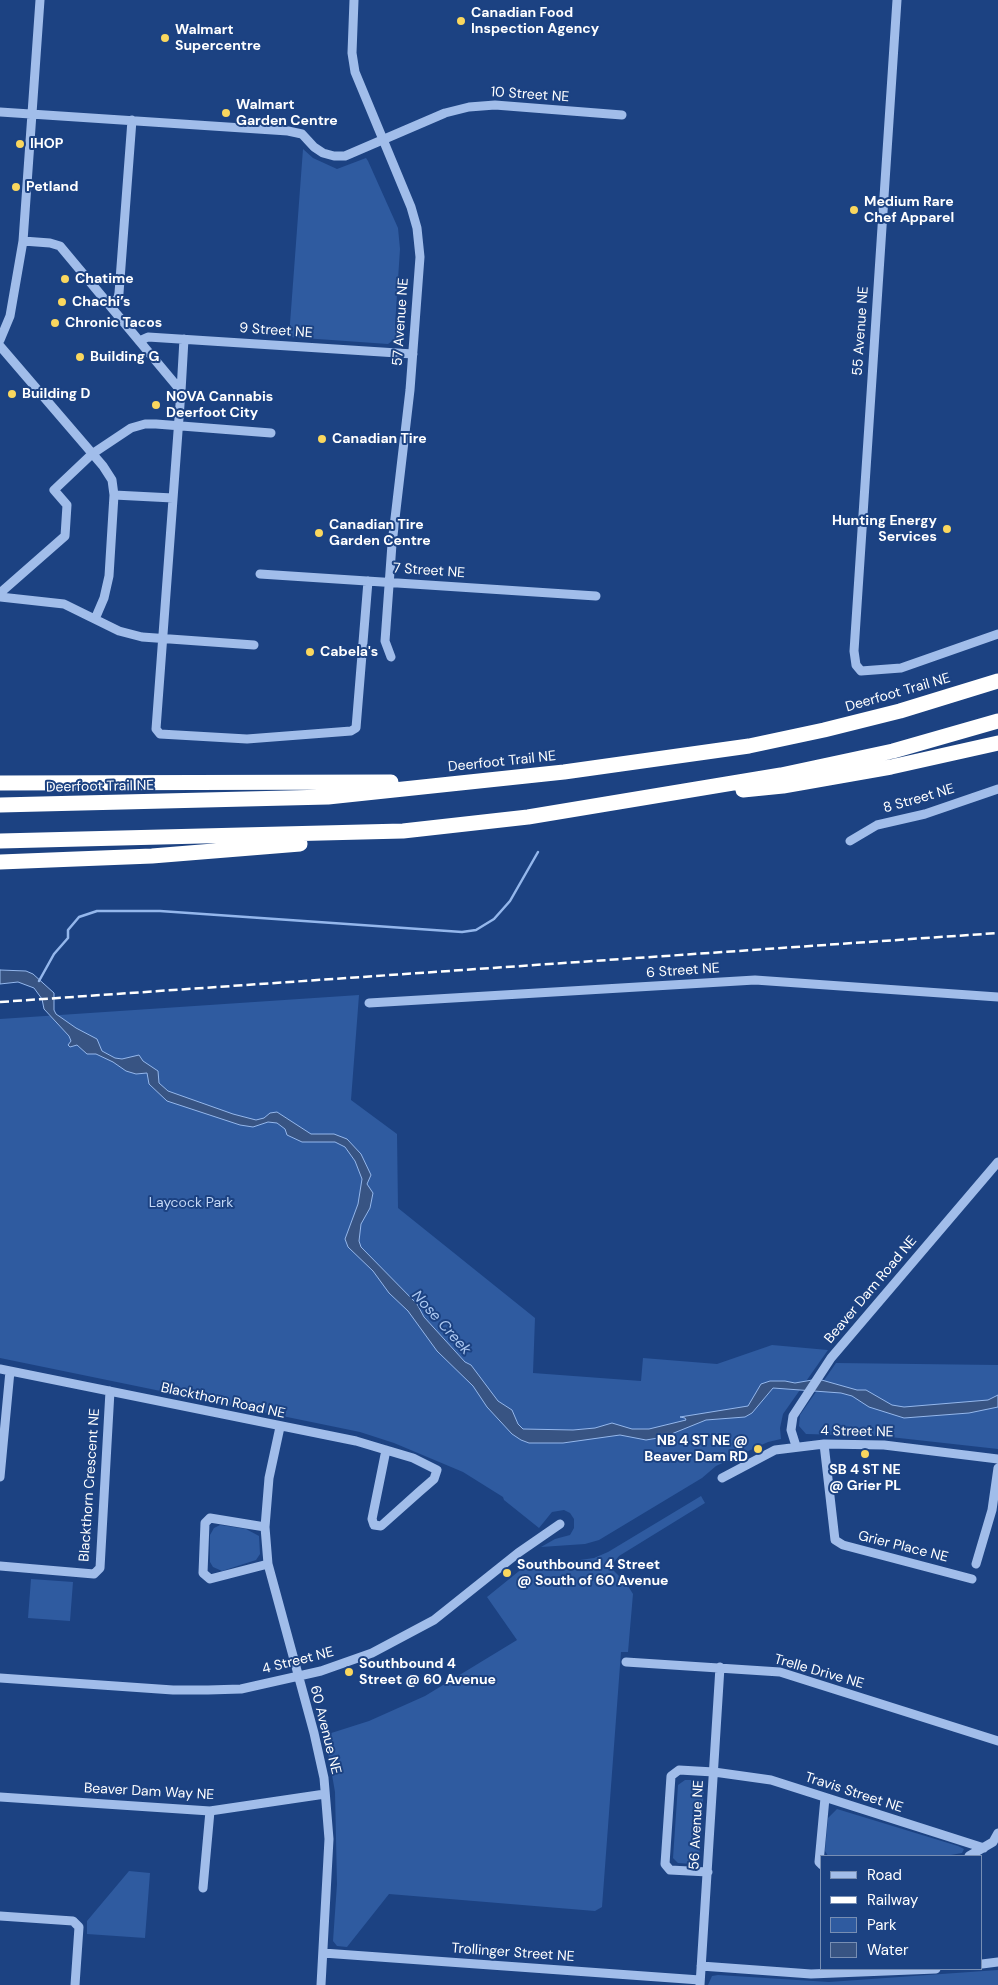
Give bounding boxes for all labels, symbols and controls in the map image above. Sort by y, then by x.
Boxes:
place label: Canadian Food Inspection Agency [471,5,599,38]
marker: Canadian Food Inspection Agency [455,15,467,27]
place label: Walmart Supercentre [175,22,261,54]
marker: Walmart Supercentre [159,32,171,44]
street label: 10 Street NE [490,84,570,106]
place label: Walmart Garden Centre [236,97,338,130]
marker: Walmart Garden Centre [220,107,232,119]
place label: IHOP [30,136,63,152]
marker: IHOP [14,138,26,150]
place label: Petland [26,179,78,195]
marker: Petland [10,181,22,193]
place label: Medium Rare Chef Apparel [864,194,954,226]
marker: Medium Rare Chef Apparel [848,204,860,216]
place label: Chatime [75,271,134,287]
marker: Chatime [59,273,71,285]
street label: 57 Avenue NE [390,277,412,367]
street label: 55 Avenue NE [849,286,873,376]
place label: Chachi’s [72,294,130,310]
marker: Chachi’s [56,296,68,308]
place label: Chronic Tacos [65,315,162,331]
marker: Chronic Tacos [49,317,61,329]
street label: 9 Street NE [239,320,313,342]
place label: Building G [90,349,159,365]
marker: Building G [74,351,86,363]
place label: Building D [22,386,90,402]
marker: Building D [6,388,18,400]
place label: NOVA Cannabis Deerfoot City [166,389,273,422]
marker: NOVA Cannabis Deerfoot City [150,399,162,411]
place label: Canadian Tire [332,431,427,447]
marker: Canadian Tire [316,433,328,445]
place label: Hunting Energy Services [832,513,937,546]
place label: Canadian Tire Garden Centre [329,517,431,550]
marker: Hunting Energy Services [941,523,953,535]
marker: Canadian Tire Garden Centre [313,527,325,539]
street label: 7 Street NE [392,560,466,582]
place label: Cabela's [320,644,378,660]
marker: Cabela's [304,646,316,658]
street label: Deerfoot Trail NE [844,670,952,716]
street label: Deerfoot Trail NE [447,748,557,776]
street label: Deerfoot Trail NE [46,778,154,796]
street label: 8 Street NE [881,781,957,817]
street label: 6 Street NE [646,960,720,982]
park label: Laycock Park [149,1195,233,1211]
street label: Beaver Dam Road NE [821,1233,921,1347]
water label: Nose Creek [407,1287,475,1359]
street label: Blackthorn Road NE [159,1380,287,1422]
street label: Blackthorn Crescent NE [76,1408,104,1562]
street label: 4 Street NE [820,1423,894,1441]
place label: NB 4 ST NE @ Beaver Dam RD [644,1433,748,1465]
marker: NB 4 ST NE @ Beaver Dam RD [752,1443,764,1455]
marker: SB 4 ST NE @ Grier PL [859,1448,871,1460]
place label: SB 4 ST NE @ Grier PL [829,1462,901,1494]
street label: Grier Place NE [856,1528,950,1566]
place label: Southbound 4 Street @ South of 60 Avenue [517,1557,668,1590]
marker: Southbound 4 Street @ South of 60 Avenue [501,1567,513,1579]
street label: 4 Street NE [260,1644,336,1678]
street label: Trelle Drive NE [772,1651,866,1693]
place label: Southbound 4 Street @ 60 Avenue [359,1656,496,1688]
marker: Southbound 4 Street @ 60 Avenue [343,1666,355,1678]
street label: 60 Avenue NE [306,1684,344,1776]
street label: Travis Street NE [803,1769,905,1817]
street label: Beaver Dam Way NE [83,1780,215,1804]
street label: 56 Avenue NE [686,1780,708,1870]
legend [820,1855,983,1970]
text: Road [867,1865,902,1885]
text: Railway [867,1890,918,1910]
text: Park [867,1915,897,1935]
street label: Trollinger Street NE [451,1940,575,1966]
text: Water [867,1940,908,1960]

